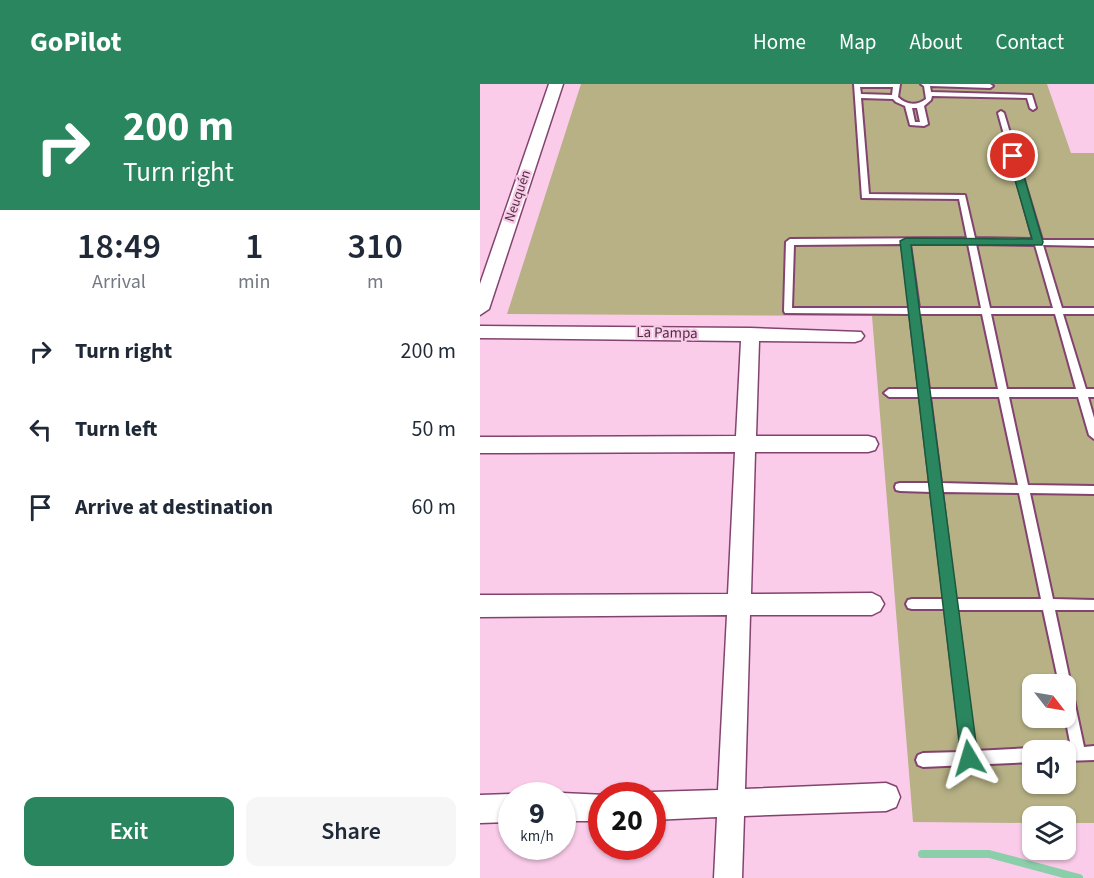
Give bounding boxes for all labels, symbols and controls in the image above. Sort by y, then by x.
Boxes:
text: GoPilot [30,22,121,62]
text: Home [753,27,806,57]
text: Map [839,27,877,57]
text: About [910,27,962,57]
text: Contact [995,27,1064,57]
text: 200 m [123,97,234,157]
icon: right [24,108,102,186]
pin [987,130,1038,181]
icon: arrive [996,139,1029,172]
text: Turn right [123,153,234,192]
street label: Neuquén [500,167,536,225]
text: 18:49 [77,221,161,272]
text: 1 [245,221,263,272]
text: 310 [347,221,403,272]
text: Arrival [92,268,146,296]
text: min [238,268,270,296]
text: m [367,268,383,296]
street label: La Pampa [636,322,698,344]
icon: right [24,335,57,368]
text: Turn right [75,335,172,367]
text: 200 m [401,335,456,367]
icon: left [24,413,57,446]
text: Turn left [75,413,157,445]
text: 50 m [411,413,456,445]
icon: arrive [24,491,57,524]
text: Arrive at destination [75,491,273,523]
text: 60 m [411,491,456,523]
north arrow [1022,674,1076,728]
map controls [1022,674,1076,860]
position arrow [937,726,1001,790]
button: sound [1022,740,1076,794]
speed limit sign: 20 [588,782,666,860]
text: 9 [529,792,545,835]
button: Exit [24,797,234,866]
button: Share [246,797,456,866]
button: layers [1022,806,1076,860]
text: km/h [520,826,554,847]

